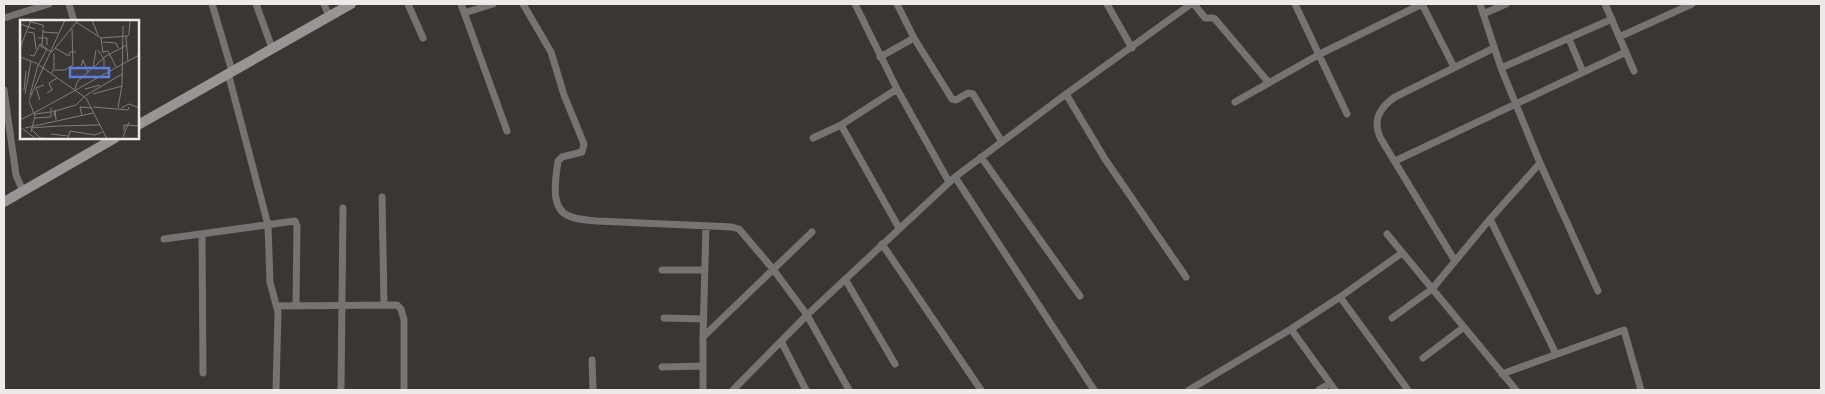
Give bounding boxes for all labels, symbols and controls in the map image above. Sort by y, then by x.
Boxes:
inset map [20,20,139,139]

